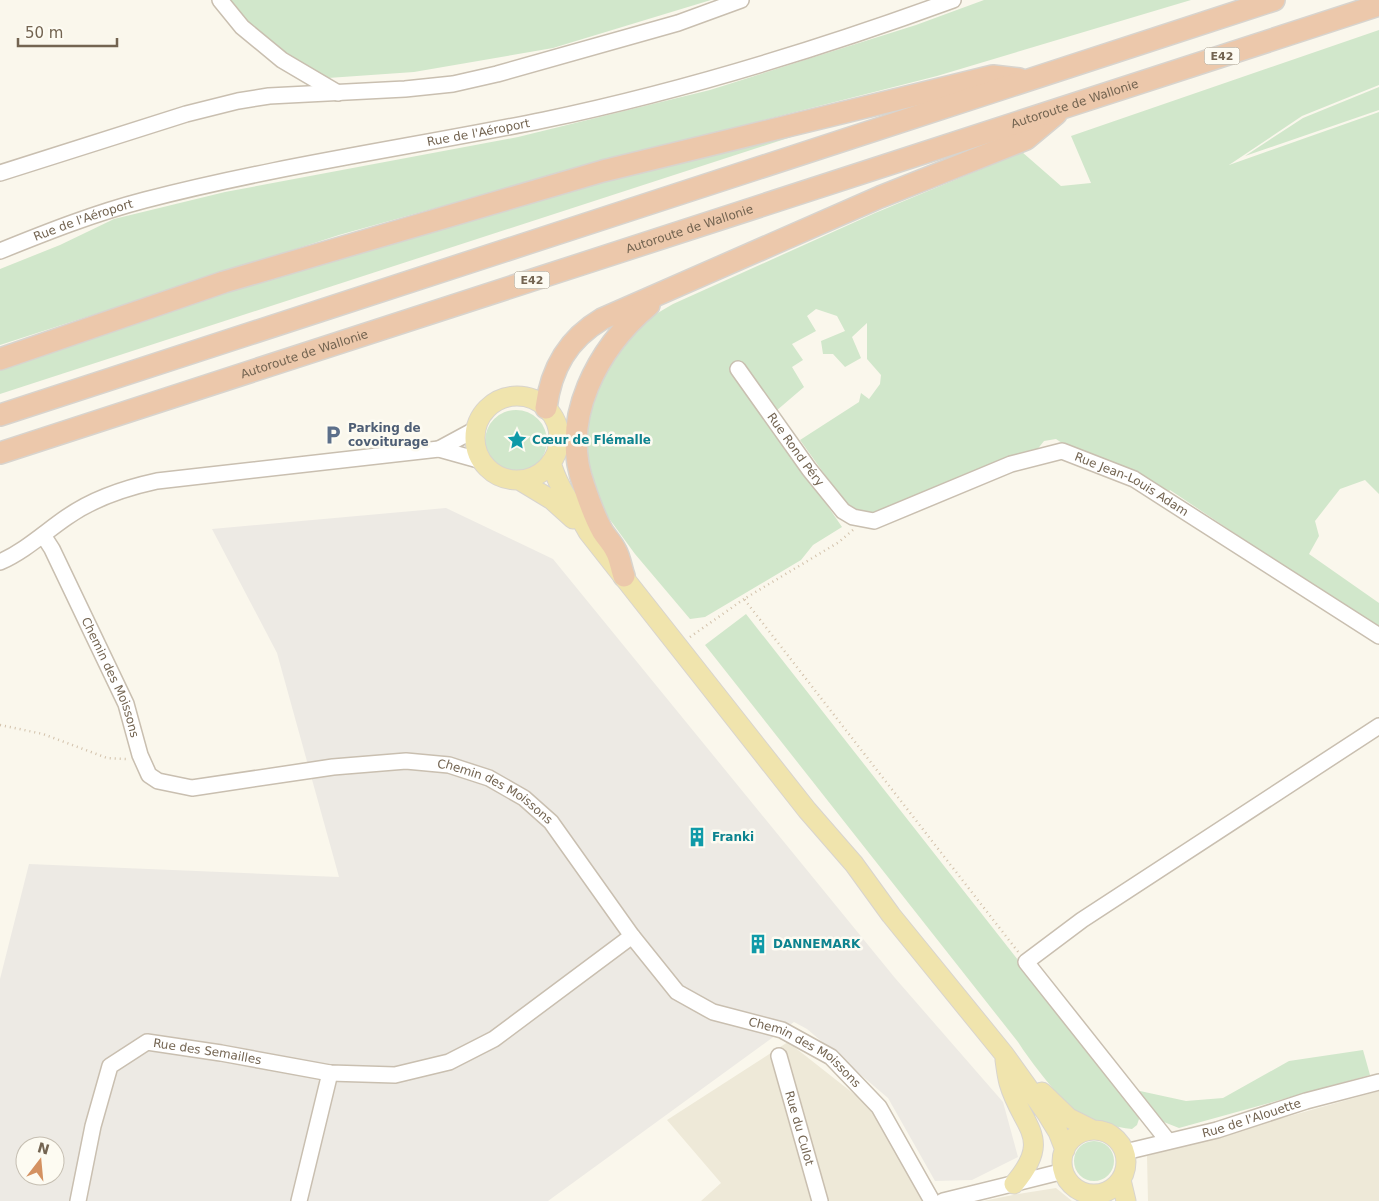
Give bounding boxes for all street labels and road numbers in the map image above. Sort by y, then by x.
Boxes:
road number: E42 [1204,48,1240,64]
street label: Autoroute de Wallonie [1009,77,1140,131]
street label: Rue de l'Aéroport [426,116,531,149]
street label: Rue de l'Aéroport [32,197,135,244]
street label: Autoroute de Wallonie [624,202,755,256]
road number: E42 [514,272,550,288]
street label: Autoroute de Wallonie [239,327,370,381]
street label: Rue Rond Péry [764,410,827,489]
street label: Rue Jean-Louis Adam [1073,450,1191,519]
street label: Chemin des Moissons [79,615,142,739]
street label: Chemin des Moissons [437,757,555,827]
street label: Chemin des Moissons [747,1015,863,1090]
street label: Rue des Semailles [152,1036,263,1067]
street label: Rue du Culot [782,1089,817,1167]
street label: Rue de l'Alouette [1201,1096,1303,1140]

